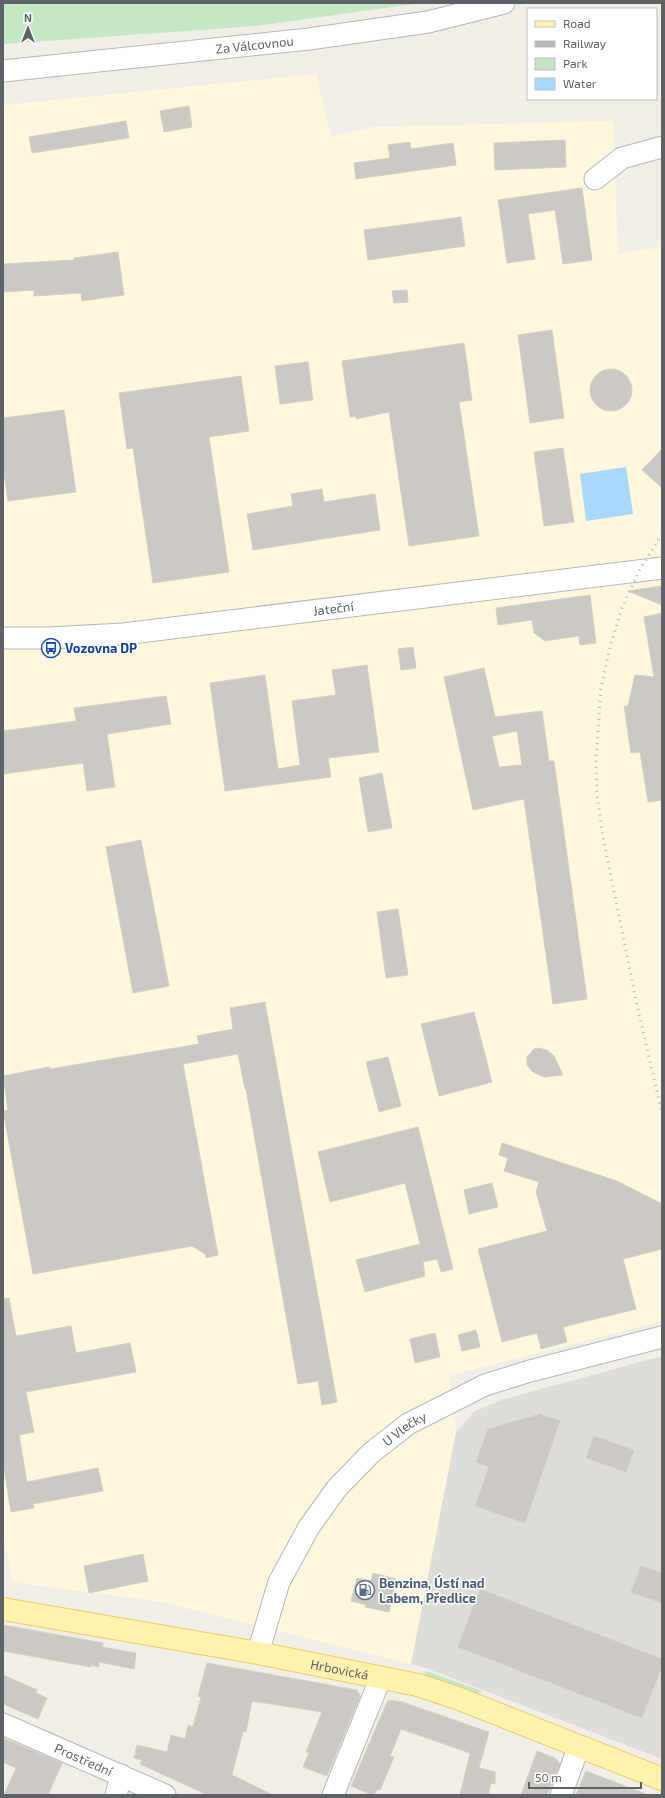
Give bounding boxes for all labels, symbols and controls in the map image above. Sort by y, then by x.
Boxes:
north arrow [8,8,48,48]
legend [527,8,657,100]
text: N [24,11,32,24]
text: Road [563,16,591,30]
street label: Za Válcovnou [215,33,295,57]
text: Railway [563,36,607,50]
text: Park [563,56,588,70]
text: Water [563,76,597,90]
street label: Jateční [312,598,355,619]
bus stop icon: Vozovna DP [40,637,62,659]
place label: Vozovna DP [65,640,137,656]
street label: U Vlečky [379,1408,429,1449]
place label: Benzina, Ústí nad Labem, Předlice [379,1574,485,1606]
fuel station icon: Benzina, Ústí nad Labem, Předlice [354,1579,376,1601]
street label: Hrbovická [309,1656,370,1683]
street label: Prostřední [52,1740,116,1779]
scale bar [529,1764,641,1790]
text: 50 m [535,1770,562,1784]

